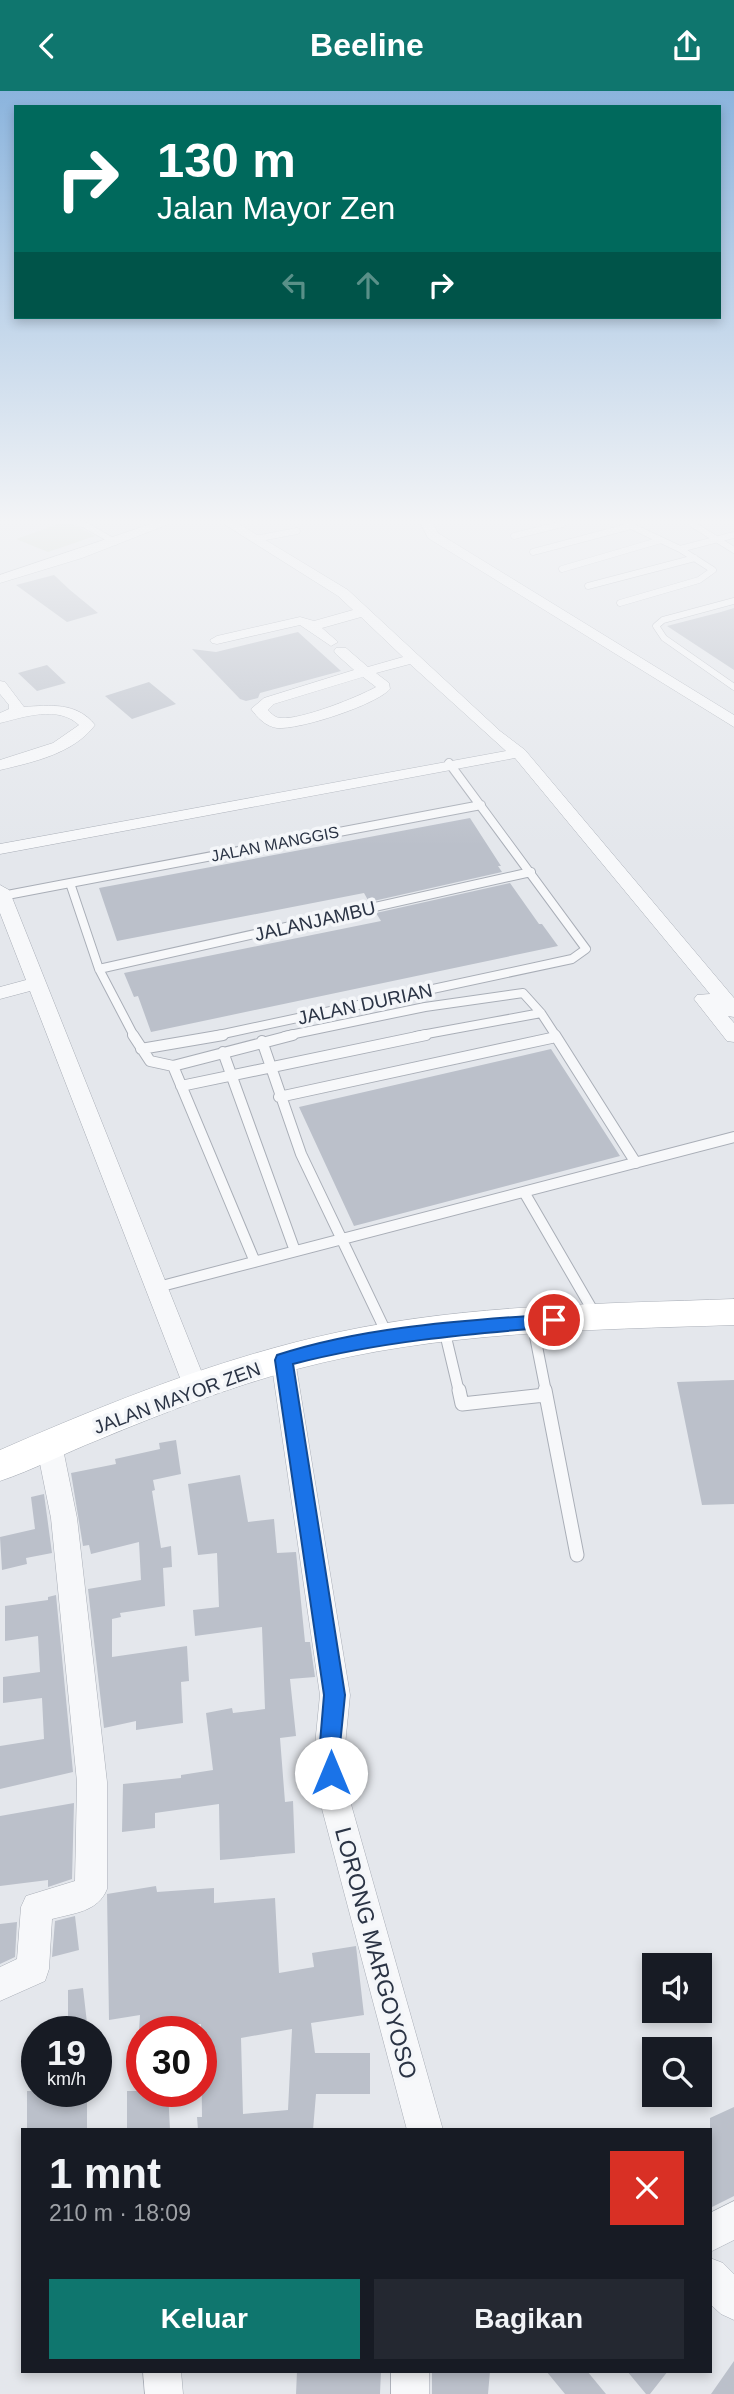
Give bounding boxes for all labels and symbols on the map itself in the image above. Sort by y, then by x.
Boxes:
street label: JALAN MANGGIS [210,823,340,865]
street label: JALANJAMBU [252,897,378,945]
street label: JALAN DURIAN [296,979,434,1029]
pin [524,1290,584,1350]
street label: JALAN MAYOR ZEN [91,1358,263,1438]
position arrow [294,1736,368,1810]
street label: LORONG MARGOYOSO [330,1824,422,2082]
speed limit sign: 30 [126,2016,217,2107]

